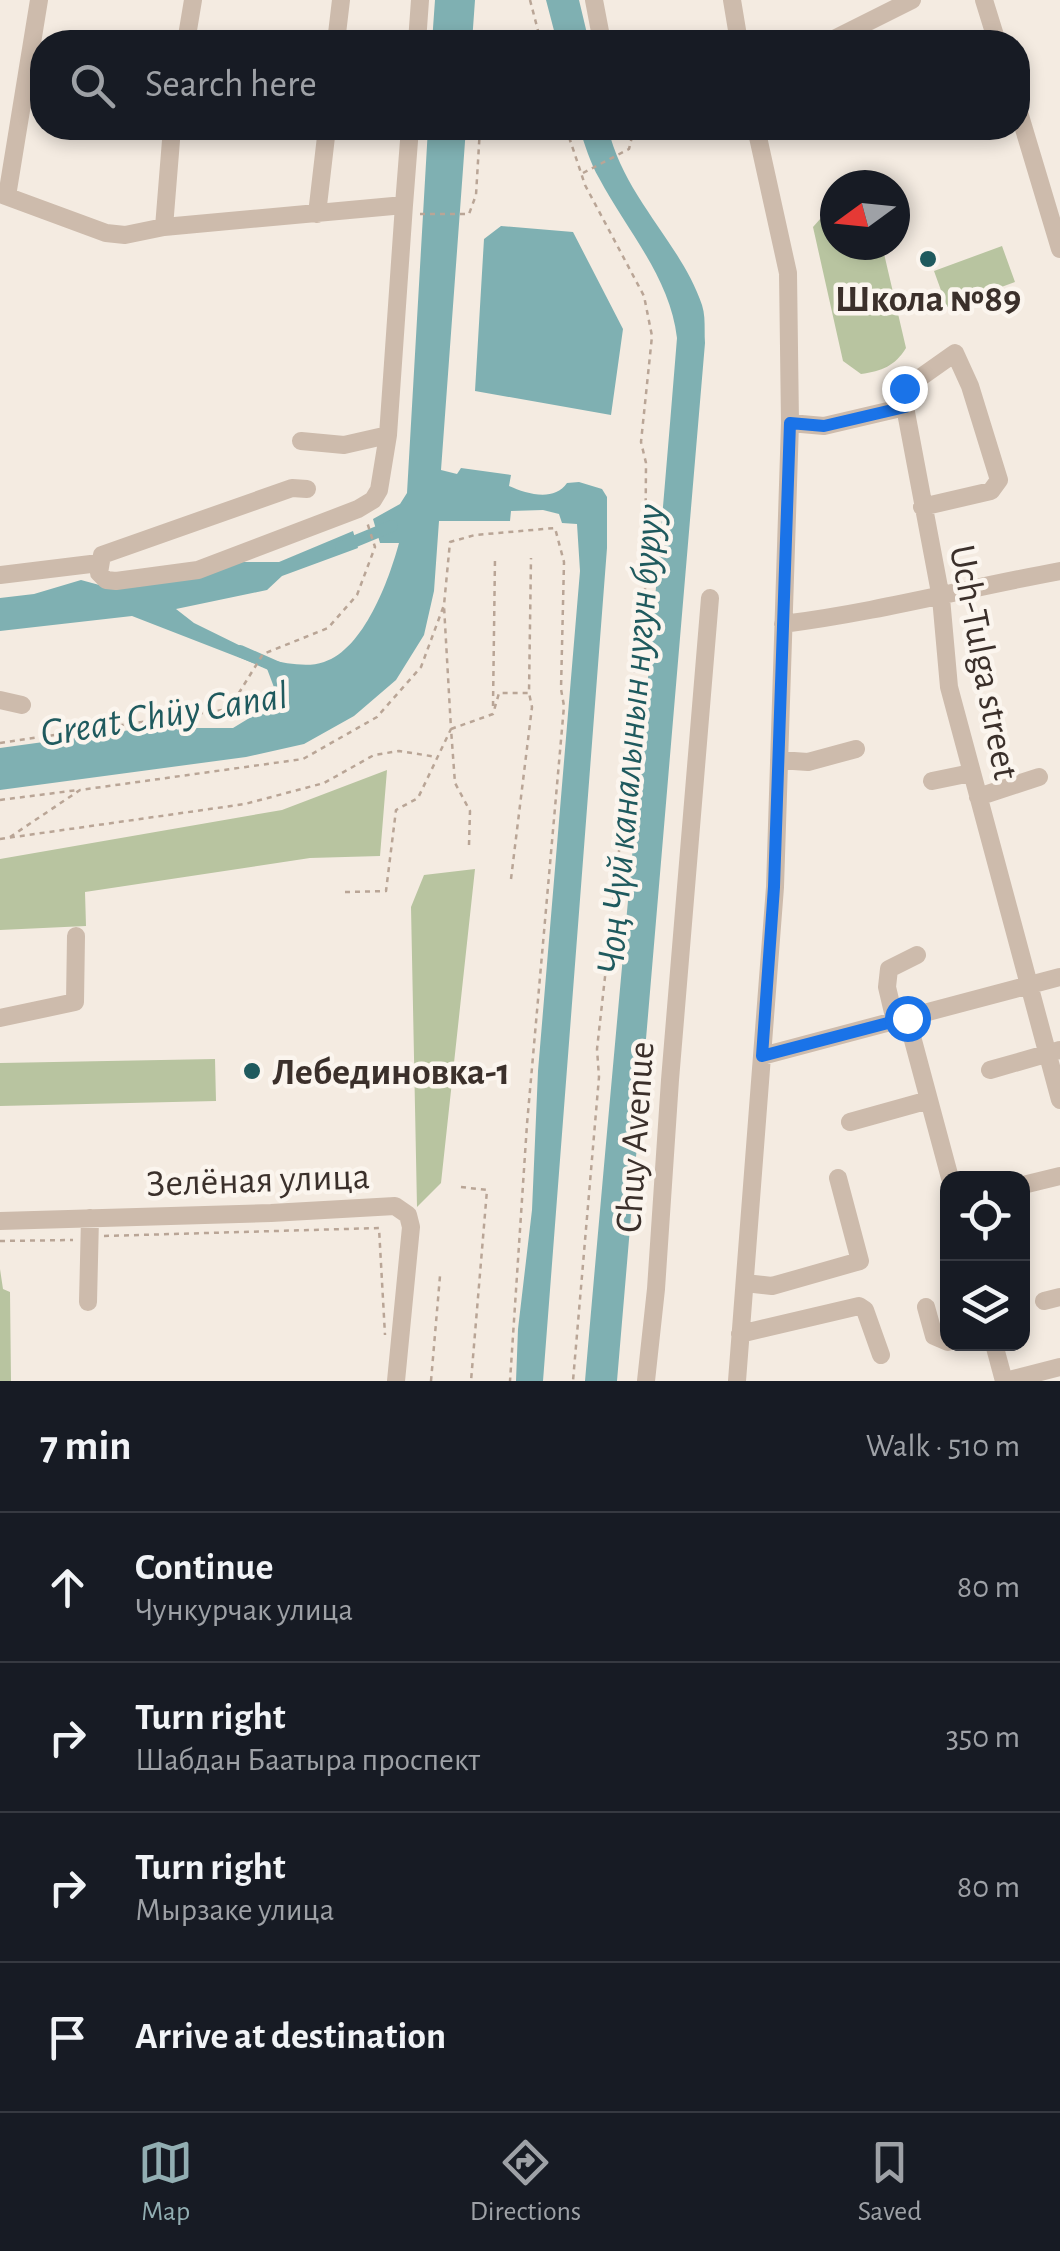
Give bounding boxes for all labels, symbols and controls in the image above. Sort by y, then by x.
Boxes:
search box [30,30,1030,140]
icon: search [65,58,120,113]
text: Search here [145,66,317,104]
north arrow [820,170,910,260]
marker: Школа №89 [917,248,939,270]
place label: Школа №89 [835,281,1021,319]
route end [882,366,928,412]
water label: Чоң Чүй каналынын нугун буруу [591,502,671,976]
street label: Uch-Tulga street [942,542,1024,783]
water label: Great Chüy Canal [38,676,291,754]
route start [885,996,931,1042]
street label: Chuy Avenue [610,1040,662,1234]
place label: Лебединовка-1 [272,1054,510,1092]
marker: Лебединовка-1 [241,1060,263,1082]
street label: Зелёная улица [146,1158,371,1204]
map controls [940,1171,1030,1351]
button: locate [940,1171,1030,1261]
button: layers [940,1261,1030,1351]
text: 7 min [40,1425,132,1467]
text: Walk · 510 m [866,1430,1020,1462]
text: Continue [135,1549,273,1587]
icon: ahead [40,1560,95,1615]
text: 80 m [957,1571,1020,1603]
text: Чункурчак улица [135,1594,353,1626]
text: Turn right [135,1699,285,1737]
icon: right [40,1710,95,1765]
text: 350 m [946,1721,1020,1753]
text: Шабдан Баатыра проспект [135,1744,480,1776]
text: Turn right [135,1849,285,1887]
icon: right [40,1860,95,1915]
text: 80 m [957,1871,1020,1903]
text: Мырзаке улица [135,1894,334,1926]
icon: arrive [40,2010,95,2065]
text: Arrive at destination [135,2018,446,2056]
tab: Map [138,2135,193,2229]
tab: Directions [470,2135,581,2229]
tab: Saved [858,2135,922,2229]

